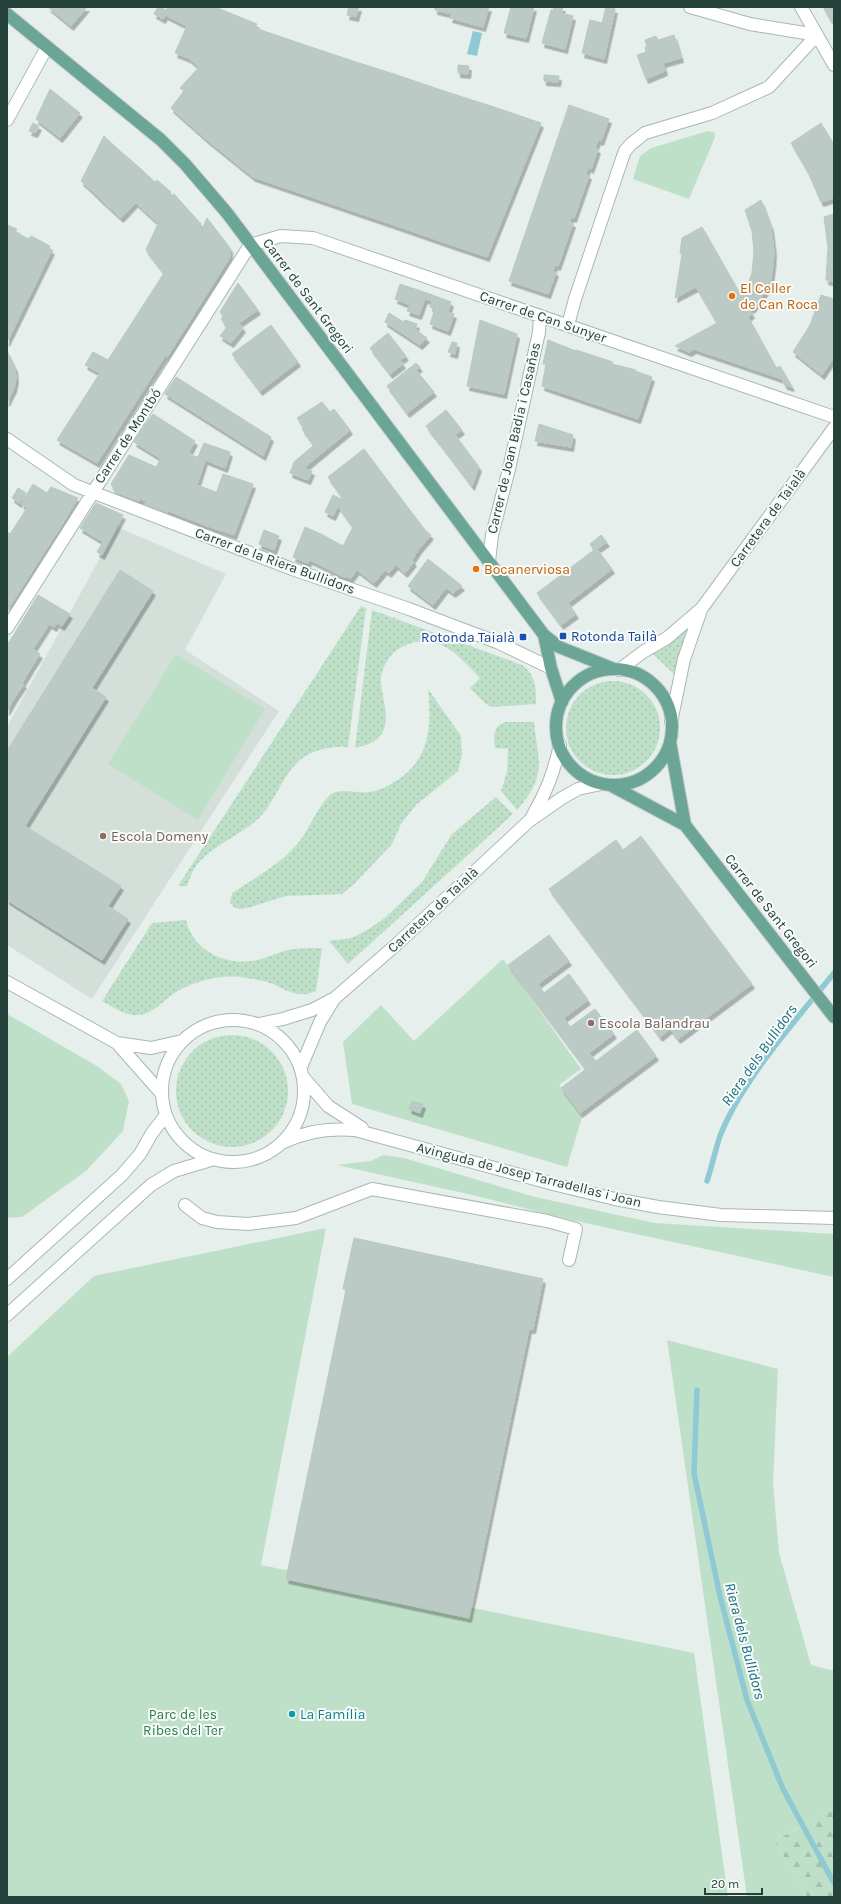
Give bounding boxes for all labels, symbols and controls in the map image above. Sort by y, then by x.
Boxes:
street label: Carrer de Sant Gregori [259,235,357,357]
place label: El Celler de Can Roca [740,280,818,313]
street label: Carrer de Can Sunyer [477,287,610,347]
marker: El Celler de Can Roca [727,291,737,301]
street label: Carrer de Joan Badia i Casañas [484,341,544,535]
street label: Carrer de Montbó [91,385,165,487]
street label: Carretera de Taialà [726,465,810,571]
street label: Carrer de la Riera Bullidors [193,524,357,598]
place label: Bocanerviosa [484,561,570,578]
marker: Bocanerviosa [471,564,481,574]
place label: Rotonda Tailà [571,628,657,645]
place label: Rotonda Taialà [421,629,515,646]
marker: Rotonda Tailà [558,631,568,641]
marker: Rotonda Taialà [518,632,528,642]
place label: Escola Domeny [111,828,209,845]
marker: Escola Domeny [98,831,108,841]
street label: Carrer de Sant Gregori [721,851,821,971]
street label: Carretera de Taialà [384,864,482,956]
water label: Riera dels Bullidors [717,1001,801,1109]
place label: Escola Balandrau [599,1015,710,1032]
marker: Escola Balandrau [586,1018,596,1028]
street label: Avinguda de Josep Tarradellas i Joan [415,1139,643,1211]
water label: Riera dels Bullidors [721,1581,769,1701]
park label: Parc de les Ribes del Ter [143,1706,224,1739]
place label: La Família [300,1706,365,1723]
marker: La Família [287,1709,297,1719]
scale bar [705,1870,762,1896]
text: 20 m [711,1877,739,1891]

